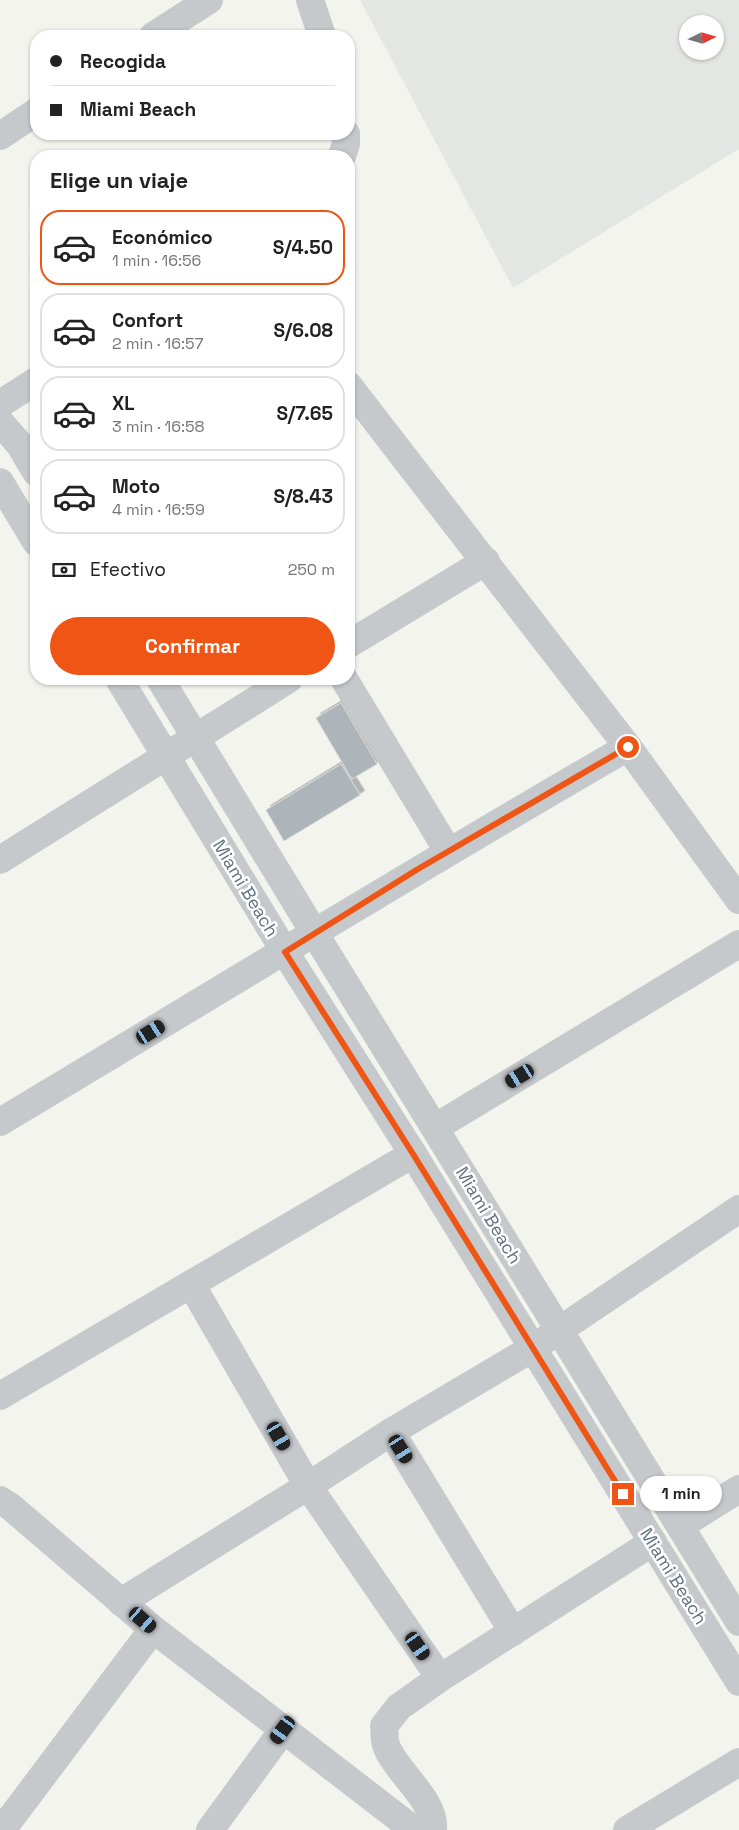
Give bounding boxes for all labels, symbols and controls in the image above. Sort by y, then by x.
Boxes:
north arrow [679,15,724,60]
map controls [679,15,724,60]
text: Recogida [80,49,166,74]
text: Miami Beach [80,97,196,122]
text: Elige un viaje [50,166,188,194]
icon: car [52,225,97,270]
text: Económico [112,225,213,250]
text: S/4.50 [273,235,333,260]
text: 1 min · 16:56 [112,250,201,271]
icon: car [52,308,97,353]
text: Confort [112,308,183,333]
text: S/6.08 [273,318,333,343]
text: 2 min · 16:57 [112,333,203,354]
icon: car [52,391,97,436]
text: XL [112,391,135,416]
text: S/7.65 [276,401,333,426]
text: 3 min · 16:58 [112,416,205,437]
icon: car [52,474,97,519]
text: Moto [112,474,160,499]
text: S/8.43 [274,484,333,509]
text: 4 min · 16:59 [112,499,205,520]
icon: cash [50,556,78,584]
text: Efectivo [90,557,166,582]
text: 250 m [288,559,335,580]
button: Confirmar [50,617,335,675]
route start [617,736,639,758]
street label: Miami Beach [208,835,284,941]
car [134,1018,167,1046]
car [503,1062,536,1090]
street label: Miami Beach [451,1162,527,1268]
car [265,1419,292,1453]
car [386,1432,415,1466]
callout: 1 min [640,1476,723,1512]
route end [612,1483,634,1505]
text: 1 min [661,1483,701,1504]
street label: Miami Beach [635,1524,713,1628]
car [126,1604,159,1636]
car [403,1629,432,1663]
car [268,1713,297,1747]

